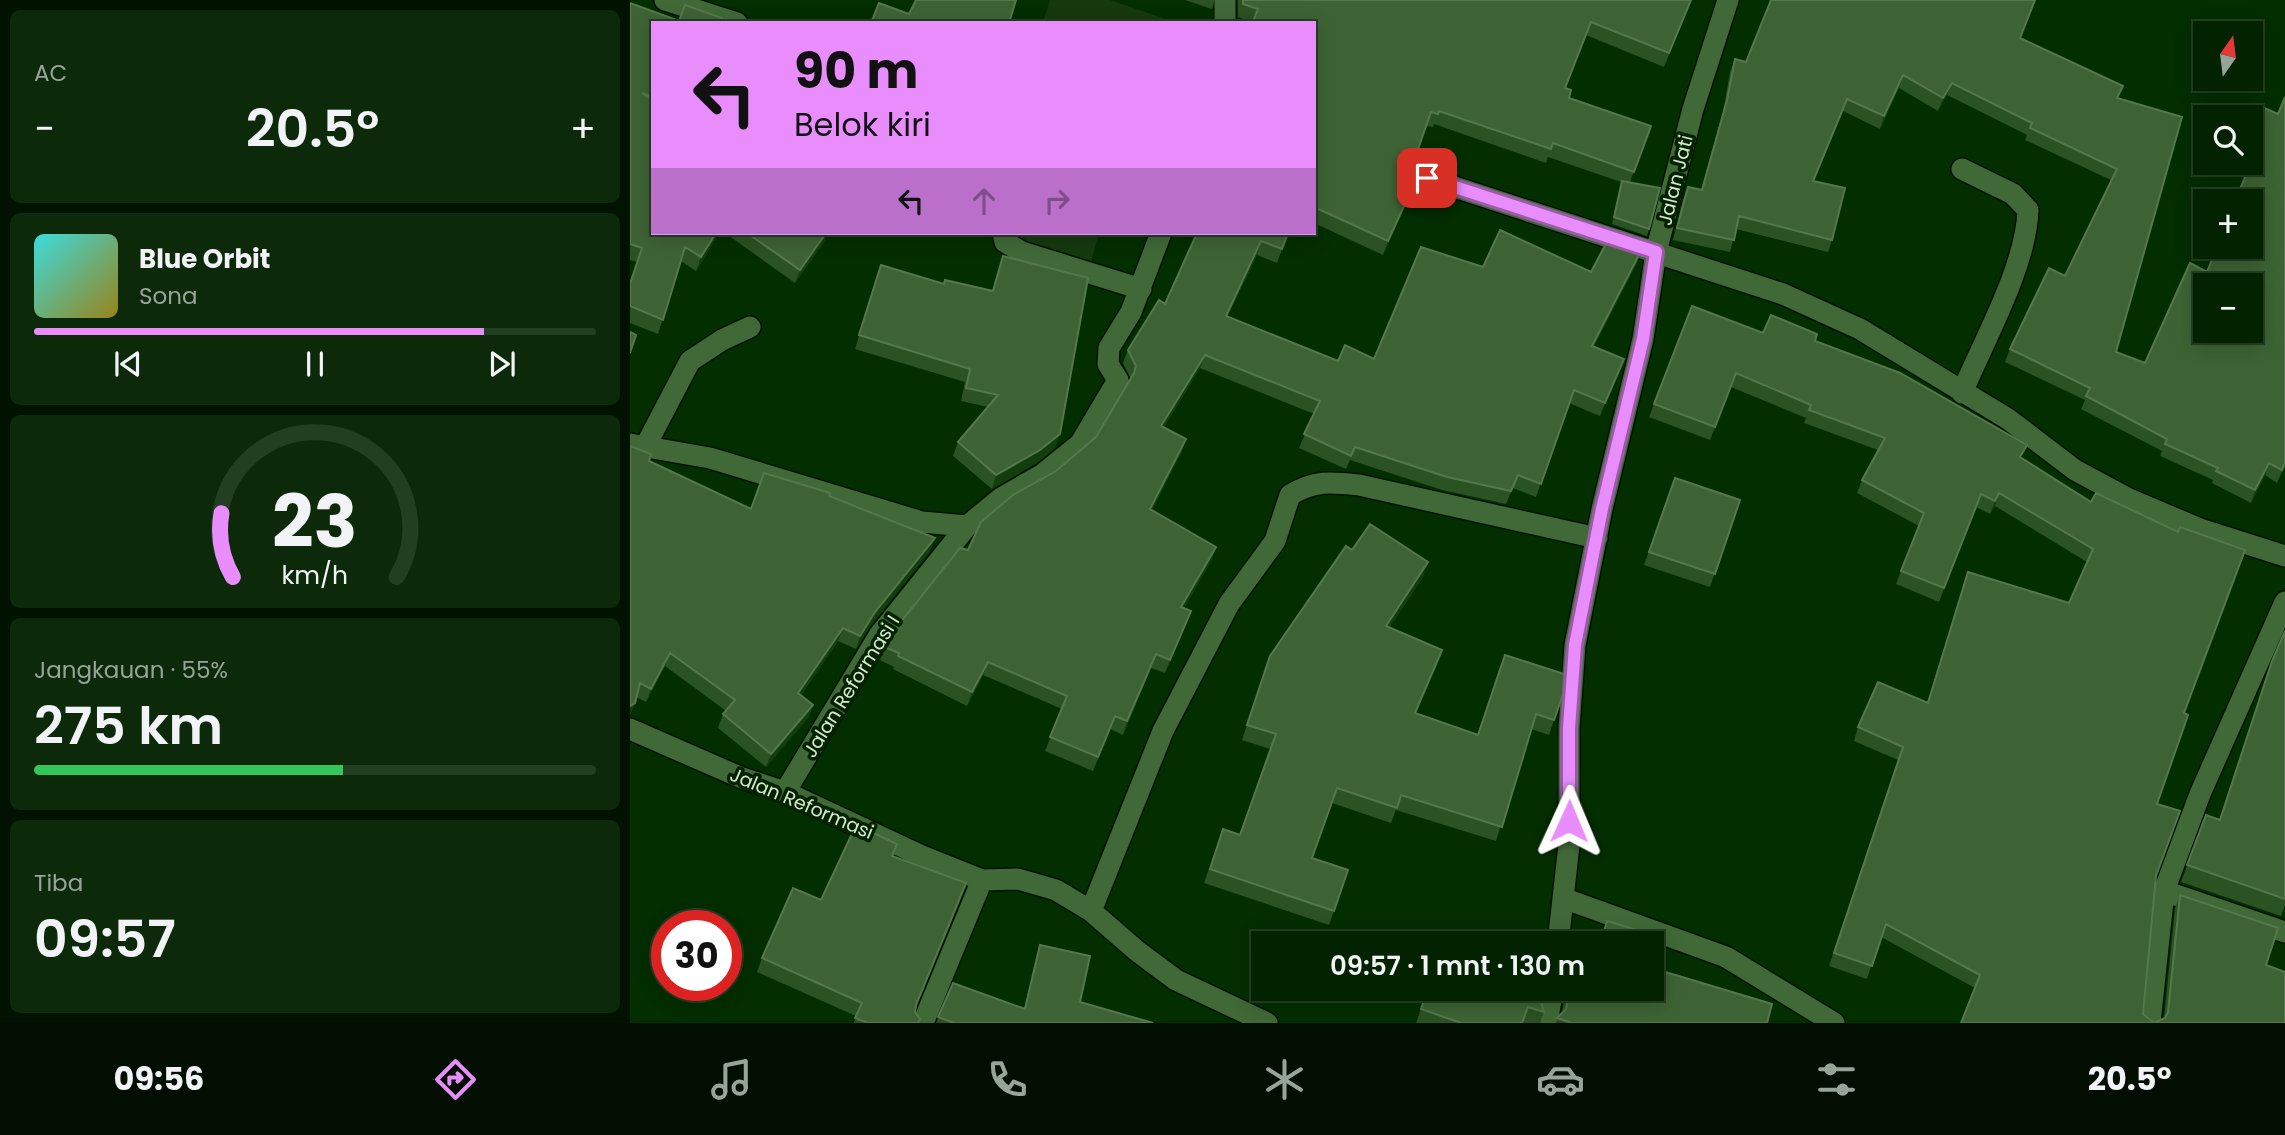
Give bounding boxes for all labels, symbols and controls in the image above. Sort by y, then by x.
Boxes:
north arrow [2193,21,2263,91]
map controls [2193,21,2263,343]
text: 90 m [794,37,918,105]
icon: left [679,49,770,140]
text: AC [34,57,67,89]
text: 20.5° [246,92,379,165]
text: − [34,102,55,155]
text: + [570,102,596,155]
text: Belok kiri [794,102,931,147]
button: search [2193,105,2263,175]
street label: Jalan Jati [1651,132,1700,228]
pin [1397,148,1457,208]
icon: arrive [1408,159,1446,197]
icon: left [892,182,930,220]
icon: ahead [965,182,1003,220]
icon: right [1038,182,1076,220]
button: + [2193,189,2263,259]
text: Blue Orbit [139,241,270,277]
button: − [2193,273,2263,343]
text: Sona [139,280,198,312]
icon: previous [109,345,147,383]
icon: pause [296,345,334,383]
icon: next [483,345,521,383]
text: 23 [272,472,358,573]
text: km/h [282,558,348,593]
street label: Jalan Reformasi I [797,610,906,763]
text: Jangkauan · 55% [34,654,228,686]
text: 275 km [34,689,223,762]
street label: Jalan Reformasi [726,761,878,846]
position arrow [1532,784,1606,858]
text: Tiba [34,867,83,899]
text: 09:57 [34,902,176,975]
speed limit sign: 30 [651,910,742,1001]
text: 09:57 · 1 mnt · 130 m [1330,948,1585,984]
icon: directions [431,1055,480,1104]
icon: music [707,1055,756,1104]
icon: phone [983,1055,1032,1104]
icon: climate [1260,1055,1309,1104]
icon: car [1536,1055,1585,1104]
icon: filters [1812,1055,1861,1104]
text: 09:56 [114,1056,204,1101]
text: 20.5° [2088,1056,2171,1101]

